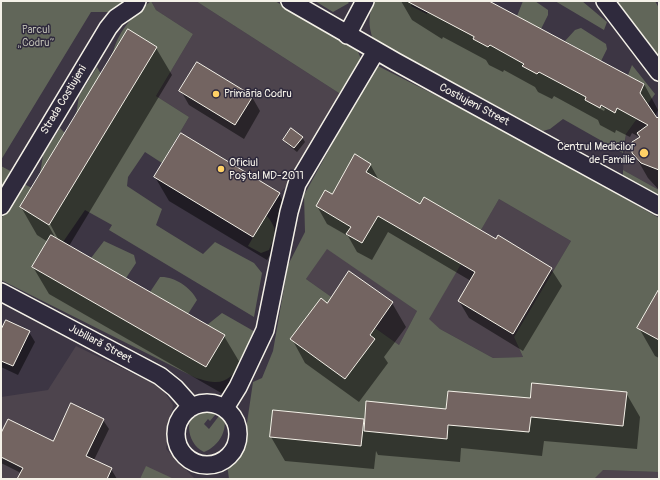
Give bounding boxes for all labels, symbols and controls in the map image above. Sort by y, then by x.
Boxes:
park label: Parcul „Codru” [18,23,54,49]
street label: Strada Costiujeni [38,63,90,137]
street label: Costiujeni Street [437,81,511,129]
place label: Primăria Codru [224,87,292,101]
marker: Primăria Codru [211,89,221,99]
place label: Centrul Medicilor de Familie [557,140,635,166]
marker: Centrul Medicilor de Familie [638,147,650,159]
place label: Oficiul Poștal MD-2011 [229,156,304,182]
marker: Oficiul Poștal MD-2011 [216,164,226,174]
street label: Jubiliară Street [66,322,134,366]

